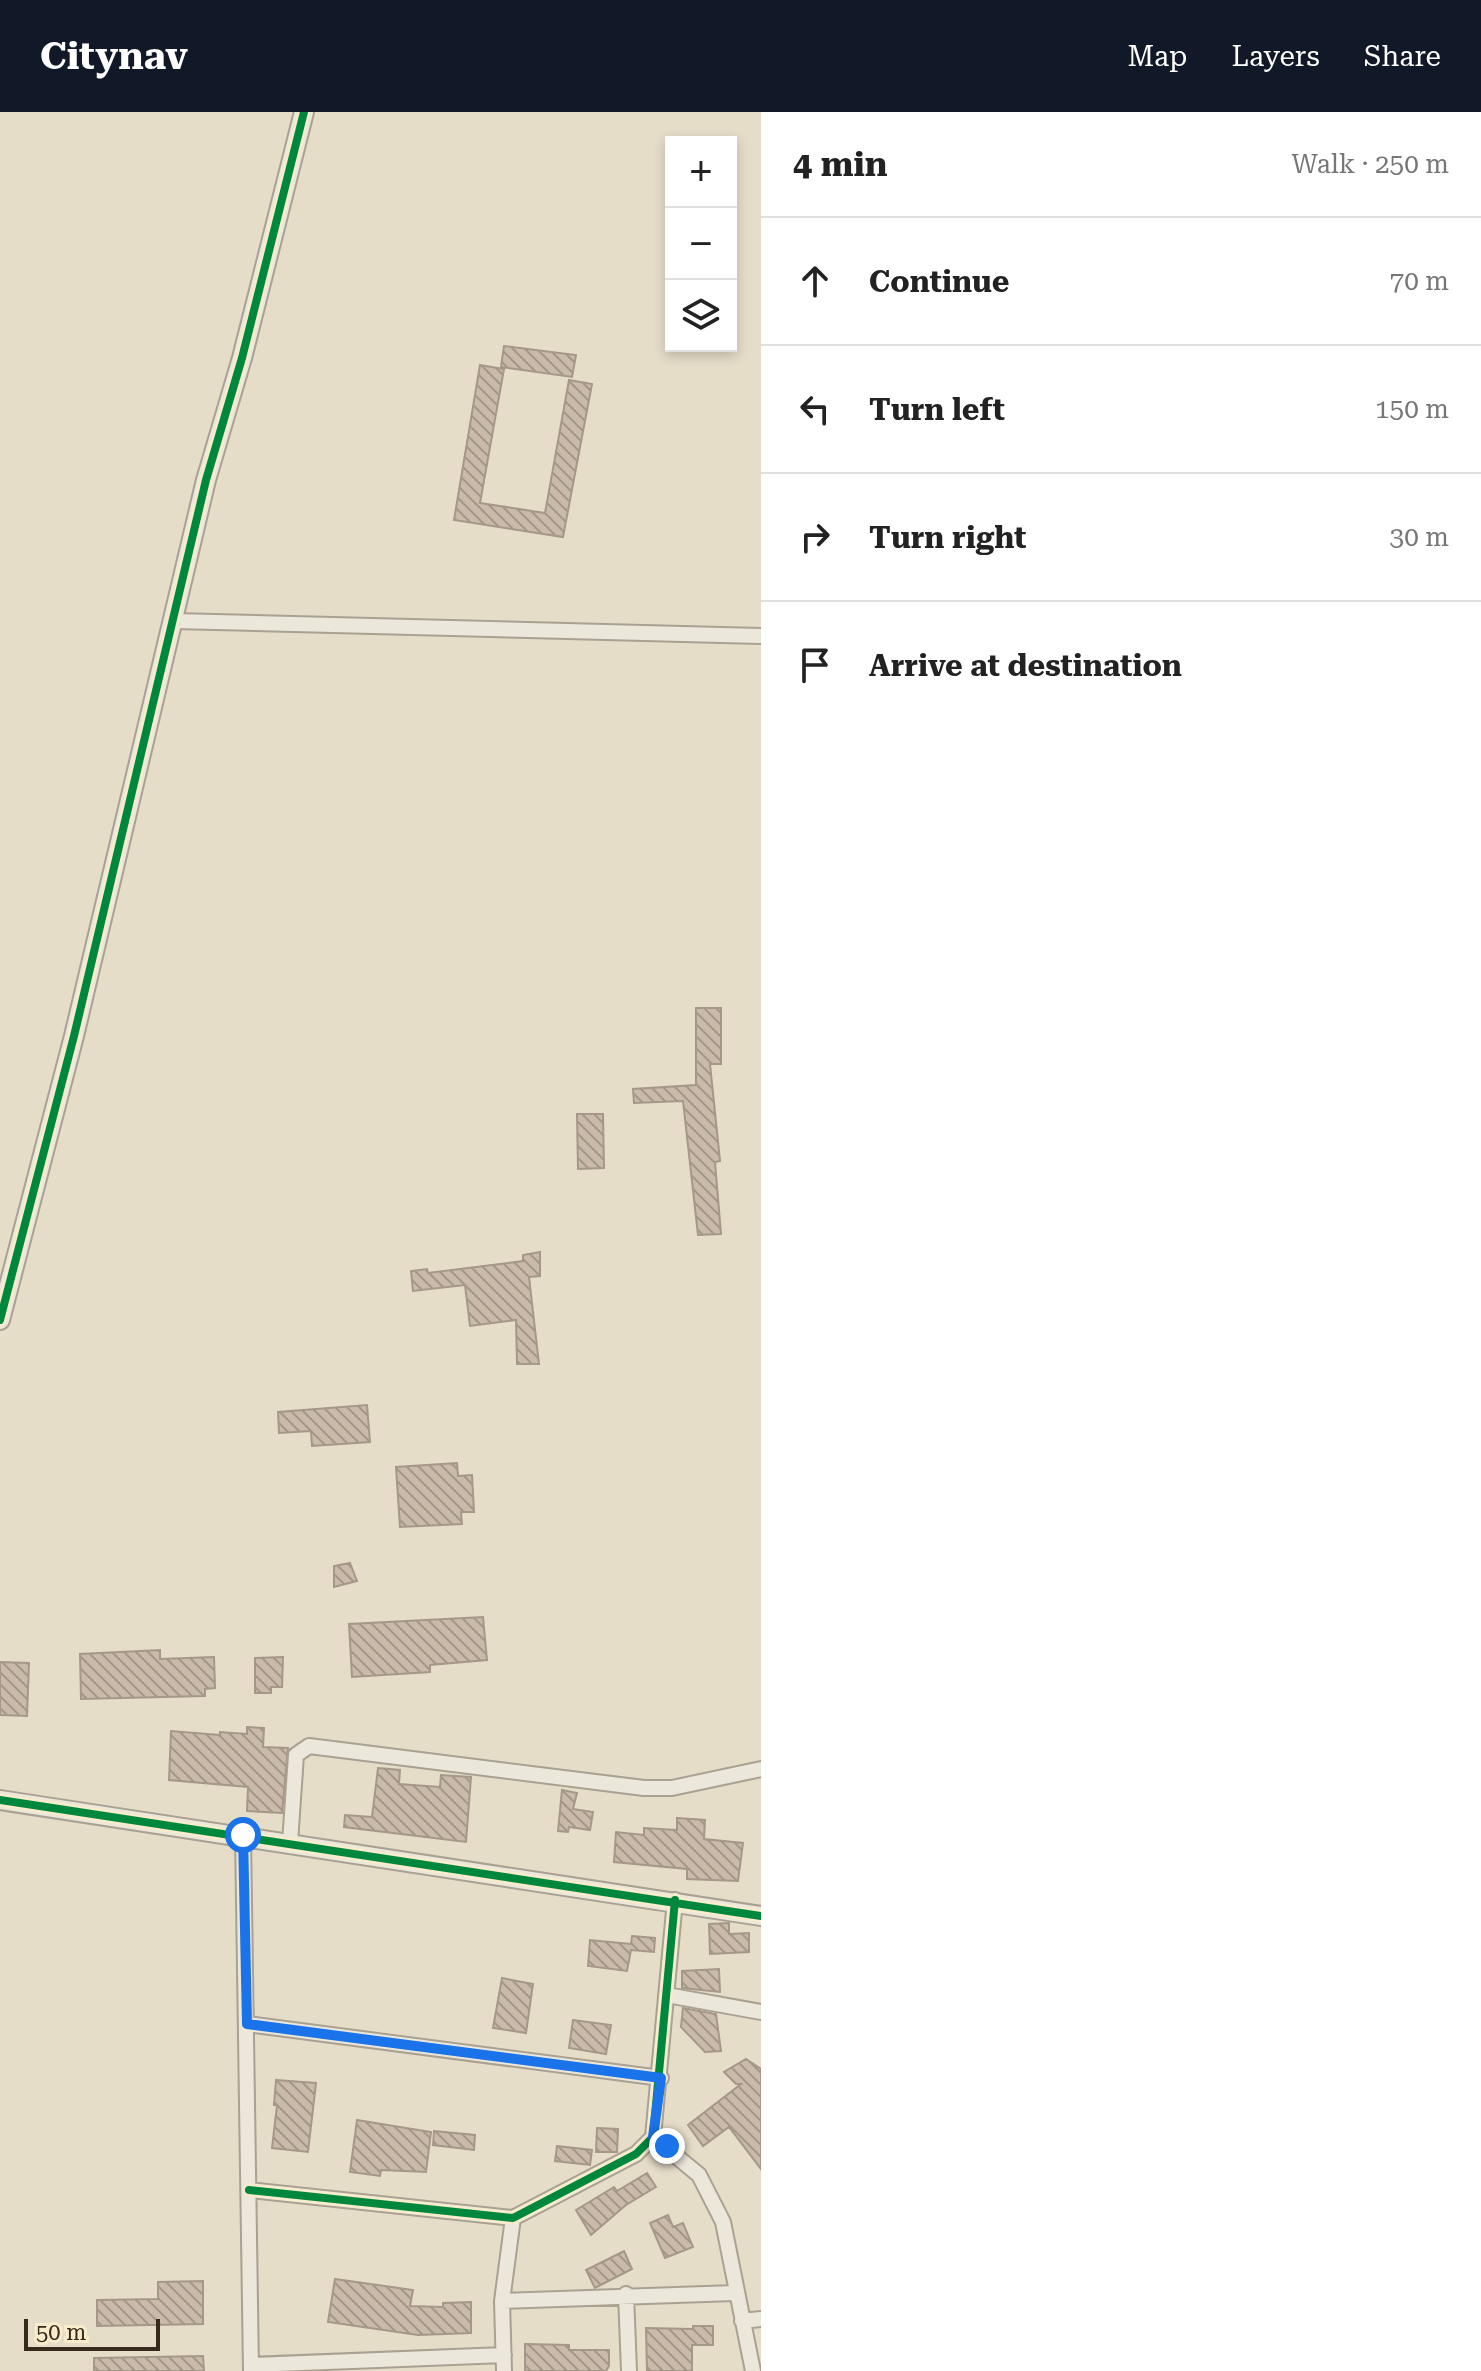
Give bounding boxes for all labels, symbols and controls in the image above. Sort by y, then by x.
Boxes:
text: Citynav [40,34,188,78]
text: Map [1128,40,1187,73]
text: Layers [1231,40,1320,73]
text: Share [1364,40,1441,73]
map controls [665,136,737,352]
button: + [665,136,737,208]
text: 4 min [793,144,888,184]
text: Walk · 250 m [1291,149,1449,179]
button: − [665,208,737,280]
icon: ahead [793,259,837,303]
text: Continue [869,264,1009,299]
text: 70 m [1390,266,1449,296]
button: layers [665,280,737,352]
icon: left [793,387,837,431]
text: Turn left [869,392,1005,427]
text: 150 m [1375,394,1449,424]
icon: right [793,515,837,559]
text: Turn right [869,520,1026,555]
text: 30 m [1390,522,1449,552]
icon: arrive [793,643,837,687]
text: Arrive at destination [869,648,1182,683]
route start [225,1817,261,1853]
route end [649,2128,685,2164]
scale bar [24,2315,160,2351]
text: 50 m [36,2320,86,2345]

